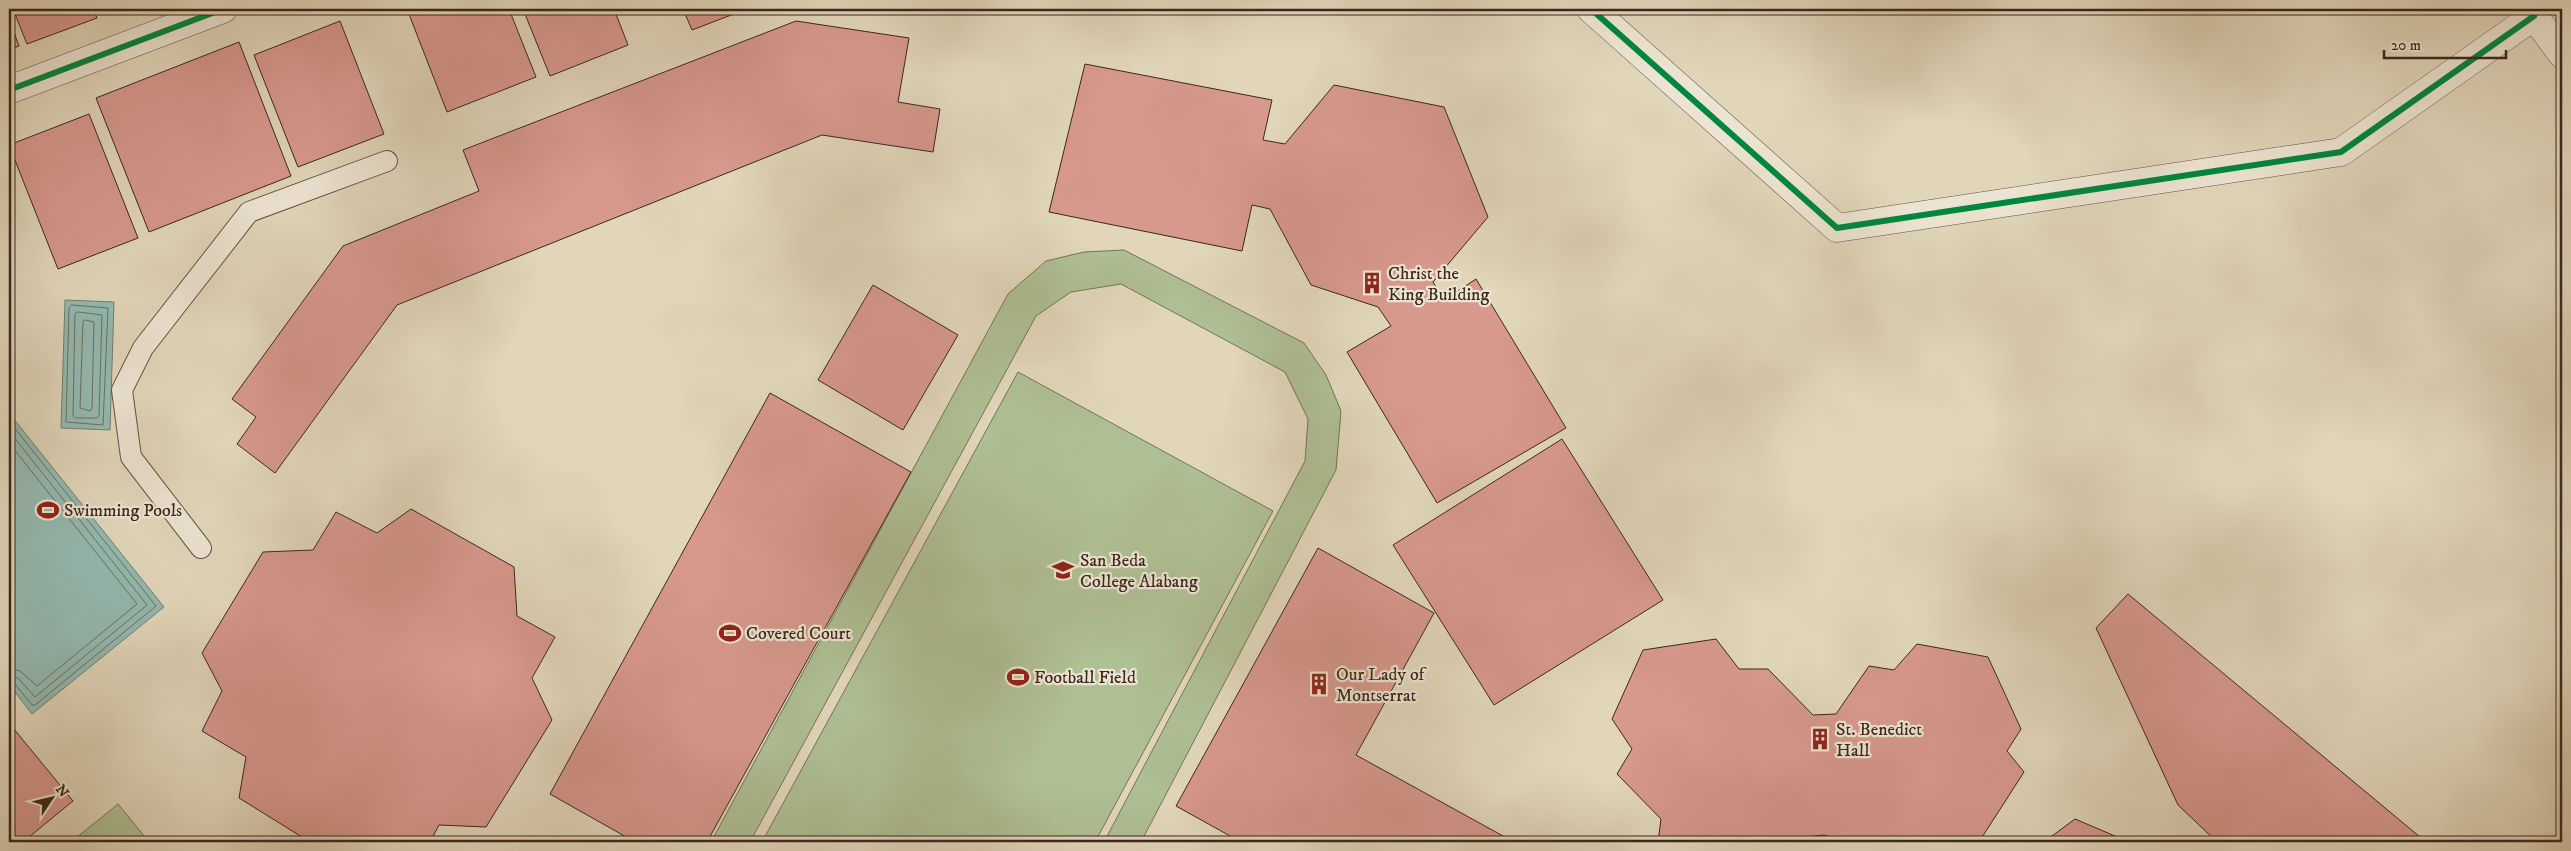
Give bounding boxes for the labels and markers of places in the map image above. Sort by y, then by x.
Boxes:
place label: Christ the King Building [1388,263,1489,306]
building icon: Christ the King Building [1359,270,1385,296]
sports icon: Swimming Pools [35,497,61,523]
place label: Swimming Pools [64,500,182,522]
place label: San Beda College Alabang [1080,550,1198,593]
school or university icon: San Beda College Alabang [1050,557,1076,583]
sports icon: Covered Court [717,620,743,646]
place label: Covered Court [746,623,851,645]
sports icon: Football Field [1005,664,1031,690]
place label: Our Lady of Montserrat [1336,664,1428,707]
place label: Football Field [1034,667,1136,689]
building icon: Our Lady of Montserrat [1306,671,1332,697]
place label: St. Benedict Hall [1836,719,1922,762]
building icon: St. Benedict Hall [1807,726,1833,752]

